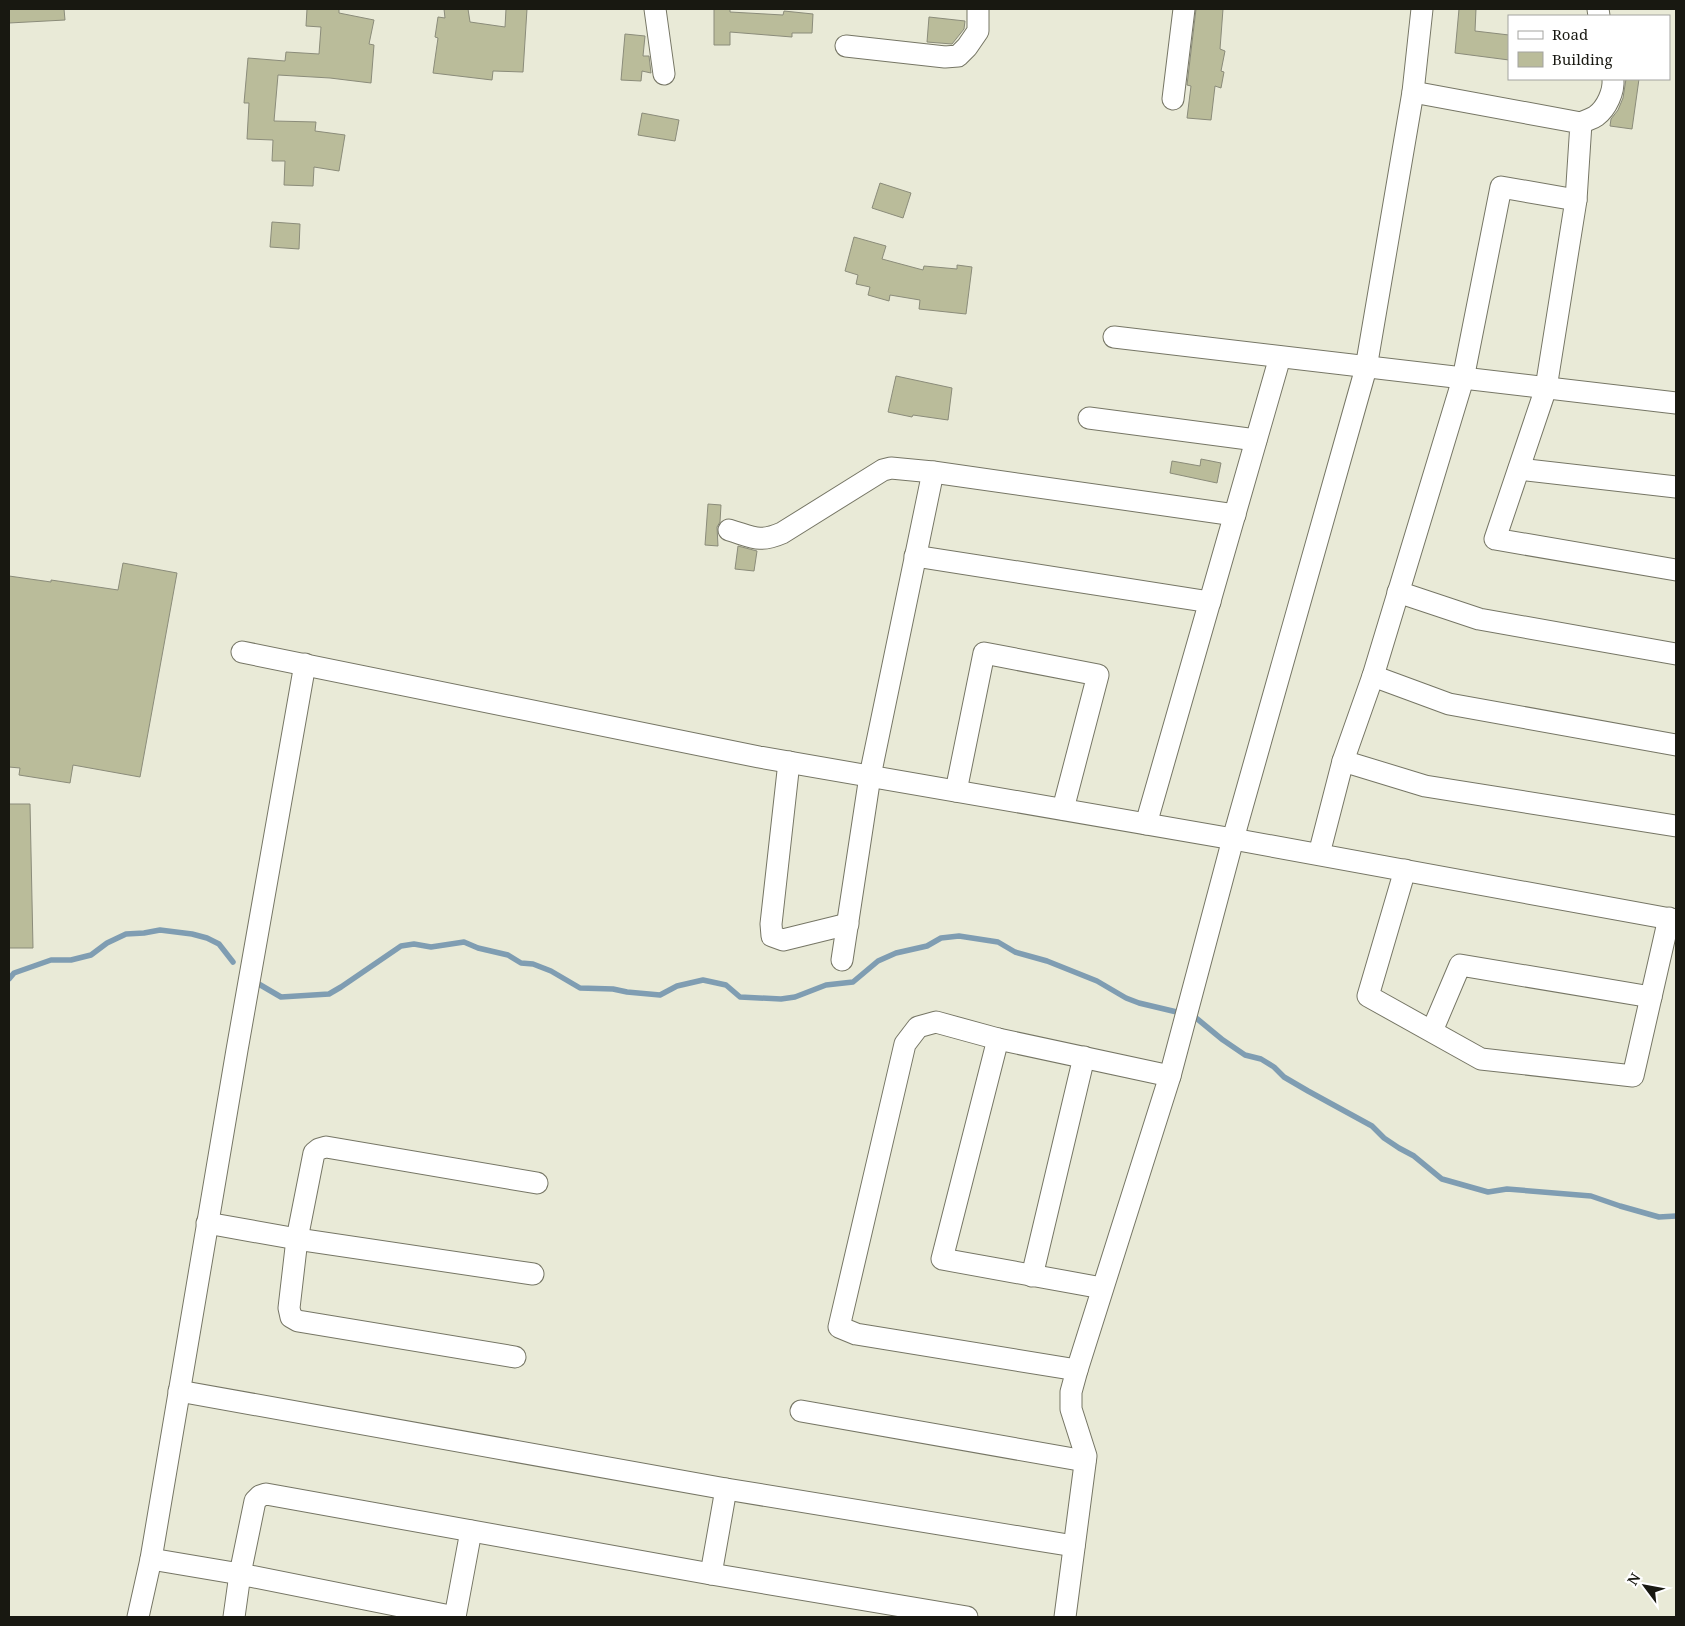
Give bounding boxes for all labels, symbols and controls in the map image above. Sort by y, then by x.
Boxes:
legend [1508,15,1670,80]
text: Road [1552,24,1588,44]
text: Building [1552,49,1613,69]
north arrow [1620,1561,1670,1611]
text: N [1623,1569,1645,1589]

